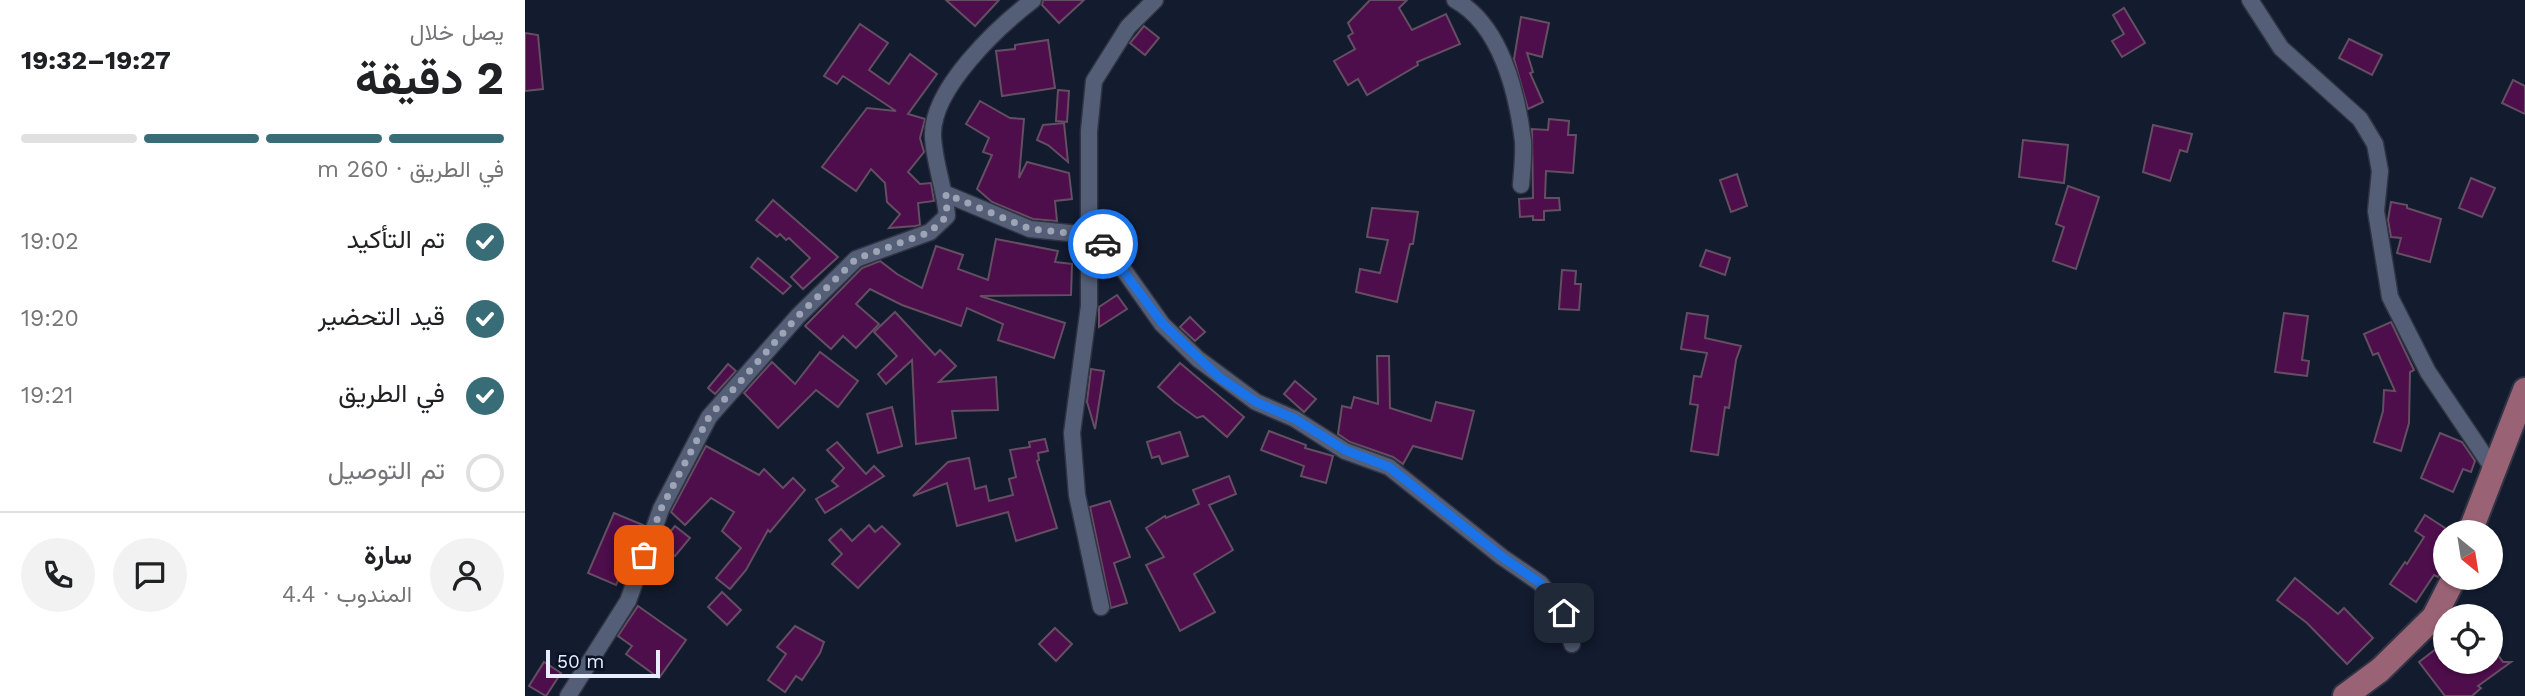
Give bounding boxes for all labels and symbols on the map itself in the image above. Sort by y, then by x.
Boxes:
courier [1068,209,1138,279]
north arrow [2433,520,2503,590]
pin [614,525,674,585]
pin [1534,583,1594,643]
scale bar [546,647,660,679]

